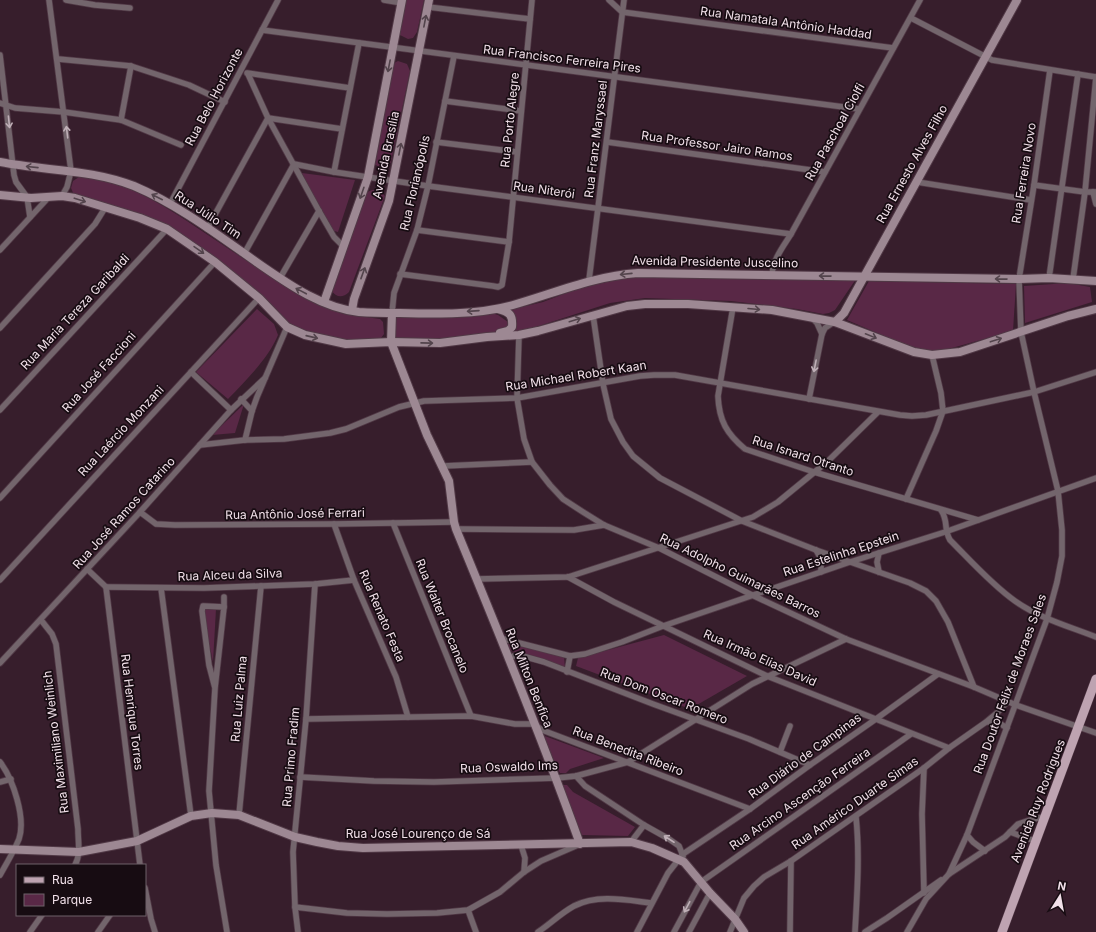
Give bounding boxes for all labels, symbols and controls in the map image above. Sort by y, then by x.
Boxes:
street label: Rua Namatala Antônio Haddad [699,3,873,42]
one-way arrow [422,15,430,28]
street label: Rua Francisco Ferreira Pires [482,41,642,76]
street label: Rua Belo Horizonte [181,45,246,148]
one-way arrow [385,59,393,72]
street label: Rua Porto Alegre [497,72,522,168]
street label: Rua Franz Maryssael [581,79,610,199]
street label: Rua Paschoal Ciolfi [802,80,868,183]
street label: Rua Ernesto Alves Filho [873,102,950,226]
street label: Avenida Brasília [369,110,402,200]
one-way arrow [5,115,12,128]
street label: Rua Ferreira Novo [1008,121,1039,224]
one-way arrow [63,126,70,139]
street label: Rua Professor Jairo Ramos [640,127,794,164]
street label: Rua Florianópolis [396,134,433,232]
one-way arrow [396,143,404,156]
one-way arrow [26,163,39,170]
street label: Rua Niterói [512,178,576,201]
one-way arrow [358,186,365,199]
street label: Rua Júlio Tim [172,187,244,242]
one-way arrow [151,193,163,201]
one-way arrow [74,197,87,204]
one-way arrow [193,246,204,254]
street label: Rua Maria Tereza Garibaldi [17,251,132,373]
street label: Avenida Presidente Juscelino [632,253,798,270]
one-way arrow [360,268,368,280]
one-way arrow [619,270,632,278]
one-way arrow [819,272,832,279]
one-way arrow [995,275,1008,282]
one-way arrow [295,287,307,294]
one-way arrow [747,305,760,312]
one-way arrow [467,308,480,315]
one-way arrow [568,316,581,323]
street label: Rua José Faccioni [59,328,139,415]
one-way arrow [865,332,877,340]
one-way arrow [305,334,318,341]
one-way arrow [989,336,1002,343]
one-way arrow [420,339,433,347]
street label: Rua Michael Robert Kaan [504,357,647,394]
one-way arrow [811,359,819,372]
street label: Rua Laércio Monzani [75,382,167,479]
street label: Rua Isnard Otranto [751,432,856,479]
street label: Rua José Ramos Catarino [69,454,178,572]
street label: Rua Antônio José Ferrari [225,505,365,522]
street label: Rua Estelinha Epstein [781,528,901,579]
street label: Rua Adolpho Guimarães Barros [657,530,823,621]
street label: Rua Walter Brocanelo [413,556,472,675]
street label: Rua Alceu da Silva [177,565,283,584]
street label: Rua Renato Festa [356,568,409,664]
street label: Rua Doutor Félix de Moraes Sales [970,592,1049,776]
street label: Rua Milton Benfica [503,626,556,730]
street label: Rua Irmão Elias David [701,626,819,689]
street label: Rua Henrique Torres [118,653,147,771]
street label: Rua Luiz Palma [227,655,250,743]
street label: Rua Dom Oscar Romero [598,664,730,727]
street label: Rua Maximiliano Weinlich [39,670,72,814]
street label: Rua Primo Fradim [279,706,302,807]
street label: Rua Diário de Campinas [745,710,864,802]
street label: Rua Benedita Ribeiro [571,722,686,779]
street label: Avenida Ruy Rodrigues [1007,737,1068,865]
street label: Rua Arcino Ascenção Ferreira [726,744,873,853]
street label: Rua Américo Duarte Simas [788,753,921,852]
street label: Rua Oswaldo Ims [460,757,558,776]
street label: Rua José Lourenço de Sá [346,826,490,841]
one-way arrow [664,835,675,843]
legend [16,864,146,916]
text: Rua [52,872,74,887]
north arrow [1040,876,1080,916]
text: N [1056,879,1067,894]
text: Parque [52,892,92,907]
one-way arrow [683,901,691,913]

